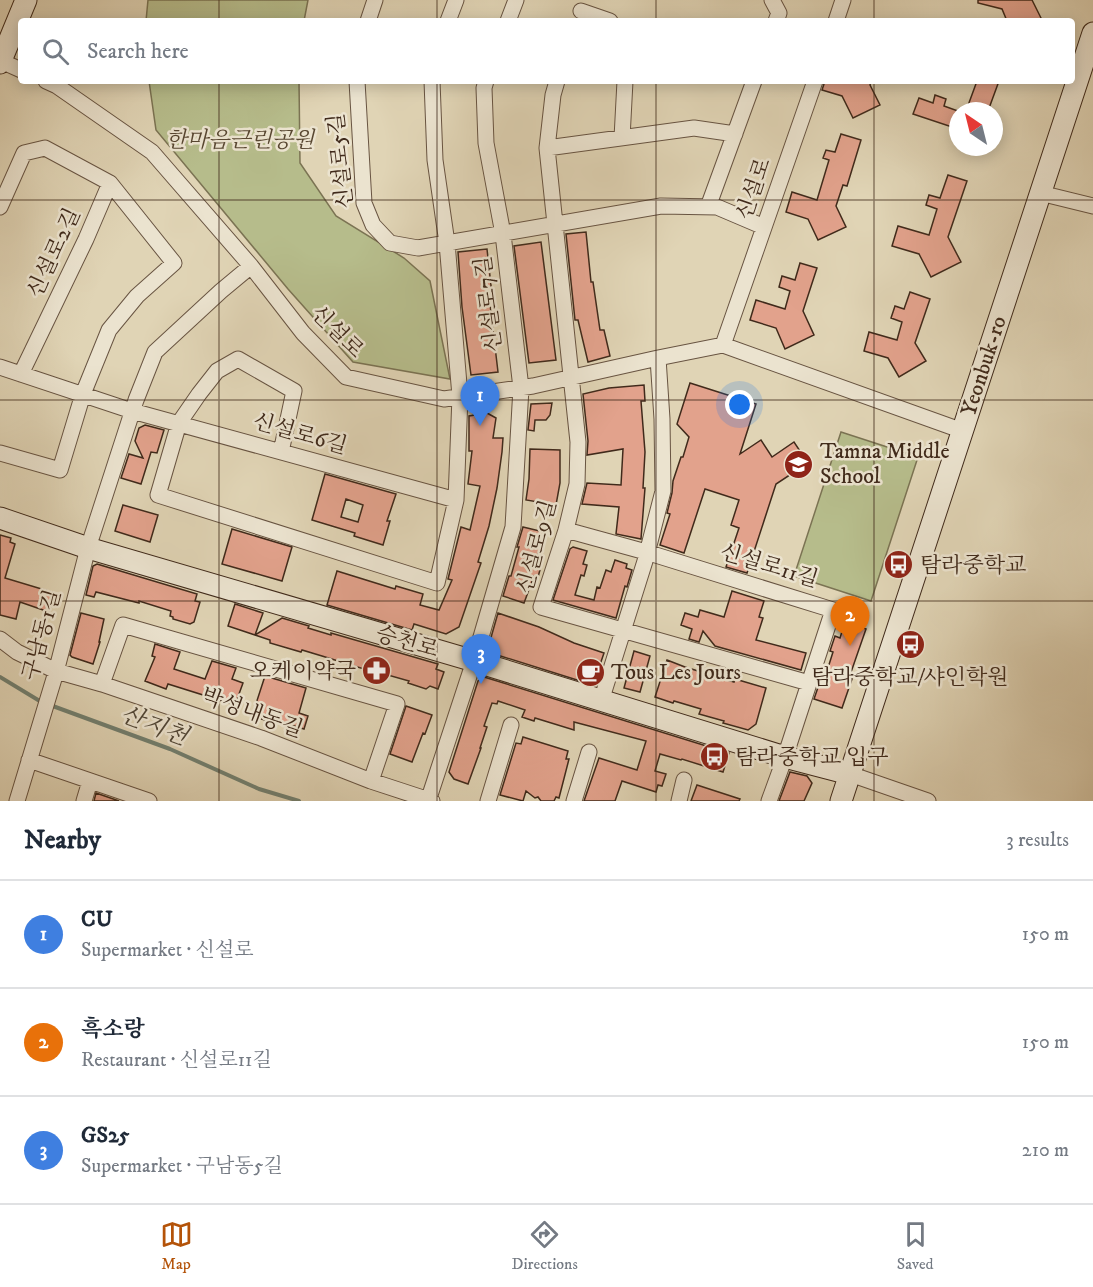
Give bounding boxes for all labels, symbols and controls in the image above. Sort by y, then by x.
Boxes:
search box [18,18,1075,84]
icon: search [39,35,72,68]
text: Search here [87,38,189,65]
north arrow [949,102,1003,156]
street label: 신설로5길 [323,112,359,210]
park label: 한마음근린공원 [166,127,316,154]
street label: 신설로 [731,154,777,224]
street label: 신설로2길 [22,204,86,302]
street label: 신설로7길 [470,254,508,354]
street label: 신설로 [305,300,369,364]
street label: Yeonbuk-ro [955,313,1013,419]
pin: 1 [460,376,500,426]
your location [725,390,754,419]
street label: 신설로6길 [250,408,350,460]
place label: Tamna Middle School [820,438,950,490]
school or university icon: Tamna Middle School [783,448,815,480]
street label: 신설로9길 [512,497,562,597]
street label: 신설로11길 [717,538,821,594]
bus stop icon: 탐라중학교 [883,549,915,581]
place label: 탐라중학교 [920,552,1026,579]
street label: 구남동1길 [17,587,67,683]
pin: 2 [830,596,870,646]
street label: 승천로 [373,620,441,664]
bus stop icon: 탐라중학교/샤인학원 [894,629,926,661]
pin: 3 [462,634,500,684]
pharmacy icon: 오케이약국 [361,655,393,687]
cafe icon: Tous Les Jours [574,656,606,688]
place label: 오케이약국 [250,658,356,685]
place label: Tous Les Jours [611,659,741,686]
place label: 탐라중학교/샤인학원 [811,664,1009,691]
street label: 박성내동길 [197,682,307,744]
water label: 산지천 [116,700,194,753]
bus stop icon: 탐라중학교 입구 [698,741,730,773]
place label: 탐라중학교 입구 [735,744,888,771]
text: Nearby [24,824,101,857]
text: 3 results [1006,828,1069,853]
text: CU [81,906,113,933]
text: 1 [40,922,47,947]
text: 150 m [1022,922,1069,947]
text: Supermarket · 신설로 [81,938,254,963]
text: 흑소랑 [81,1016,145,1043]
text: 2 [39,1030,48,1055]
text: 150 m [1022,1030,1069,1055]
text: Restaurant · 신설로11길 [81,1048,272,1073]
text: GS25 [81,1122,130,1149]
text: 3 [40,1138,47,1163]
text: 210 m [1022,1138,1069,1163]
text: Supermarket · 구남동5길 [81,1154,283,1179]
tab: Map [160,1218,193,1274]
tab: Directions [512,1218,578,1274]
tab: Saved [897,1218,934,1274]

